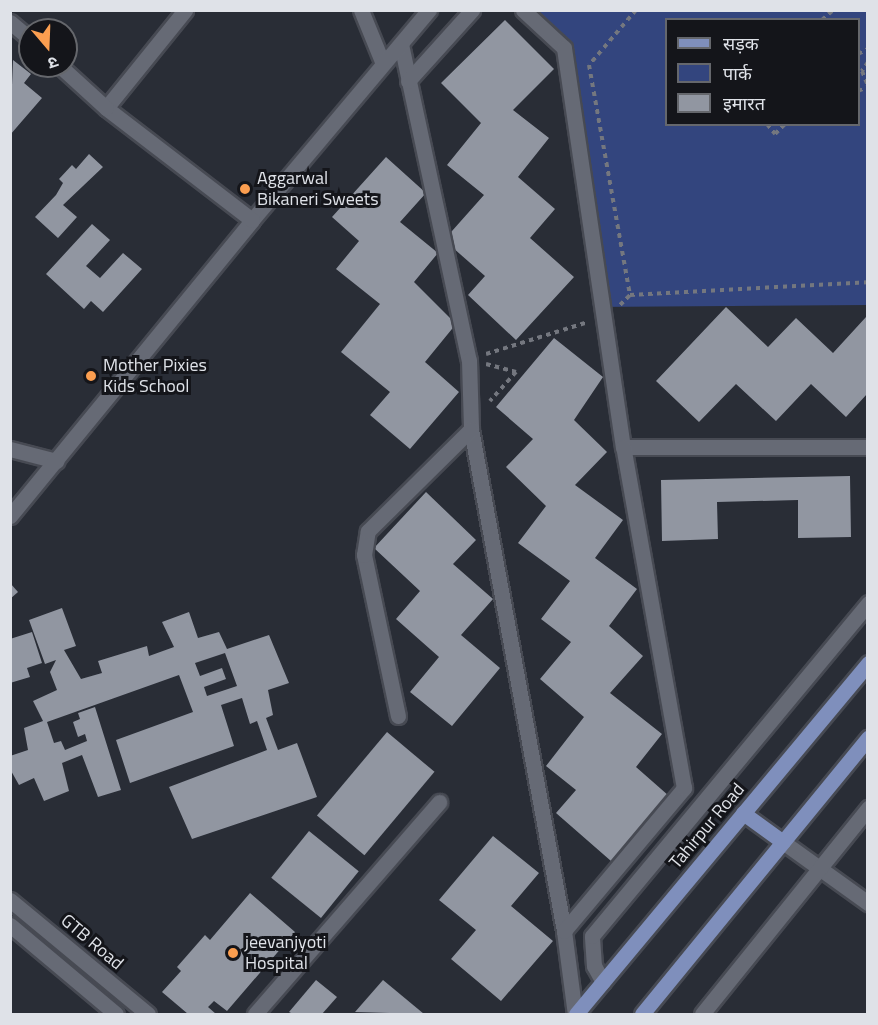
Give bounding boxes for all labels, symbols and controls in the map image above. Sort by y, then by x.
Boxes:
north arrow [18,18,78,78]
legend [665,18,860,126]
text: सड़क [723,30,759,57]
text: उ [45,50,62,76]
text: पार्क [723,60,752,87]
text: इमारत [723,90,765,117]
place label: Aggarwal Bikaneri Sweets [257,168,379,210]
marker: Aggarwal Bikaneri Sweets [238,182,252,196]
place label: Mother Pixies Kids School [103,355,207,398]
marker: Mother Pixies Kids School [84,369,98,383]
street label: Tahirpur Road [665,779,749,873]
street label: GTB Road [56,910,128,974]
place label: jeevanjyoti Hospital [245,932,326,974]
marker: jeevanjyoti Hospital [226,946,240,960]

